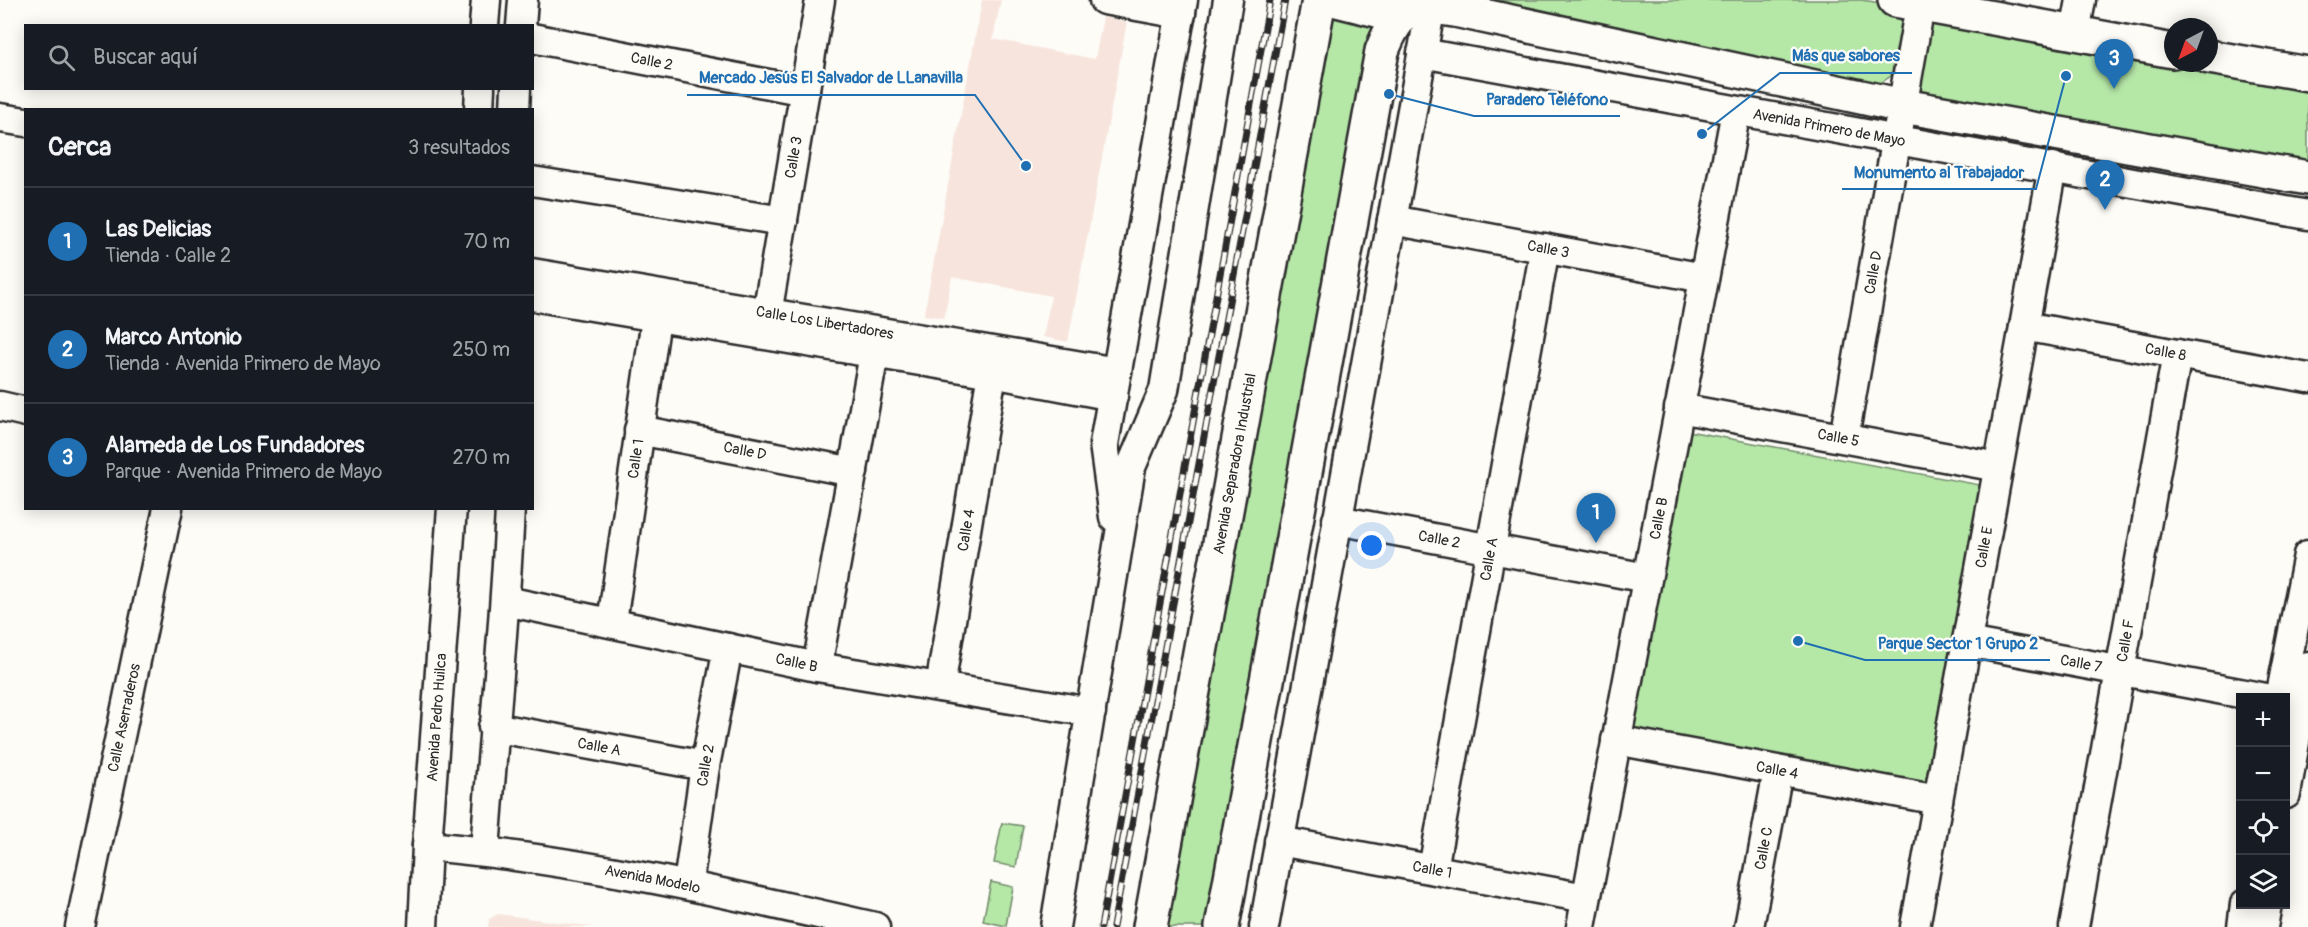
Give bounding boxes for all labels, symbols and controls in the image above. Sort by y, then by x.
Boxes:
north arrow [2164,18,2218,72]
search box [24,24,534,90]
callout: Más que sabores [1780,39,1912,73]
pin: 3 [2094,40,2134,89]
icon: search [45,41,78,74]
text: Buscar aquí [93,43,198,71]
text: Más que sabores [1792,46,1901,66]
street label: Calle 2 [629,48,674,75]
callout: Mercado Jesús El Salvador de LLanavilla [687,61,975,95]
text: Mercado Jesús El Salvador de LLanavilla [699,68,964,88]
callout: Paradero Teléfono [1474,82,1620,116]
text: Paradero Teléfono [1486,90,1608,110]
street label: Avenida Primero de Mayo [1751,104,1907,151]
text: Cerca [48,131,111,163]
text: 3 resultados [408,135,510,160]
street label: Calle 3 [781,135,806,180]
callout: Monumento al Trabajador [1842,155,2036,189]
pin: 2 [2086,160,2124,210]
text: Monumento al Trabajador [1854,163,2024,183]
text: Las Delicias [105,215,211,243]
text: 1 [64,229,71,254]
text: 70 m [464,229,510,254]
street label: Calle 3 [1526,236,1571,262]
text: Tienda · Calle 2 [105,243,231,268]
street label: Calle D [1860,249,1886,296]
street label: Calle Los Libertadores [755,302,895,344]
text: Marco Antonio [105,323,242,351]
text: 2 [62,337,73,362]
text: 250 m [452,337,510,362]
street label: Calle 8 [2143,339,2188,365]
text: Tienda · Avenida Primero de Mayo [105,351,381,376]
street label: Avenida Separadora Industrial [1209,372,1260,556]
street label: Calle 5 [1816,424,1861,451]
text: Alameda de Los Fundadores [105,431,364,459]
street label: Calle D [722,437,768,464]
street label: Calle 1 [623,438,648,480]
text: 3 [62,445,73,470]
text: 270 m [452,445,510,470]
text: Parque · Avenida Primero de Mayo [105,459,382,484]
pin: 1 [1576,494,1616,543]
street label: Calle B [1645,496,1672,541]
street label: Calle 4 [953,507,979,553]
street label: Calle E [1971,525,1997,570]
street label: Calle 2 [1417,526,1462,552]
your location [1357,531,1386,560]
street label: Calle A [1476,536,1502,582]
street label: Calle F [2112,618,2139,663]
callout: Parque Sector 1 Grupo 2 [1865,626,2050,660]
text: Parque Sector 1 Grupo 2 [1878,634,2038,654]
street label: Calle B [774,649,819,676]
street label: Calle 7 [2059,650,2103,677]
street label: Avenida Pedro Huilca [422,652,451,782]
street label: Calle Aserraderos [103,661,145,774]
map controls [2236,693,2290,909]
button: + [2236,693,2290,747]
street label: Calle A [576,733,623,760]
street label: Calle 2 [693,743,719,788]
button: − [2236,747,2290,801]
street label: Calle 4 [1754,757,1800,783]
button: locate [2236,801,2290,855]
street label: Calle C [1750,825,1777,871]
button: layers [2236,855,2290,909]
street label: Calle 1 [1411,856,1454,882]
street label: Avenida Modelo [603,861,702,898]

